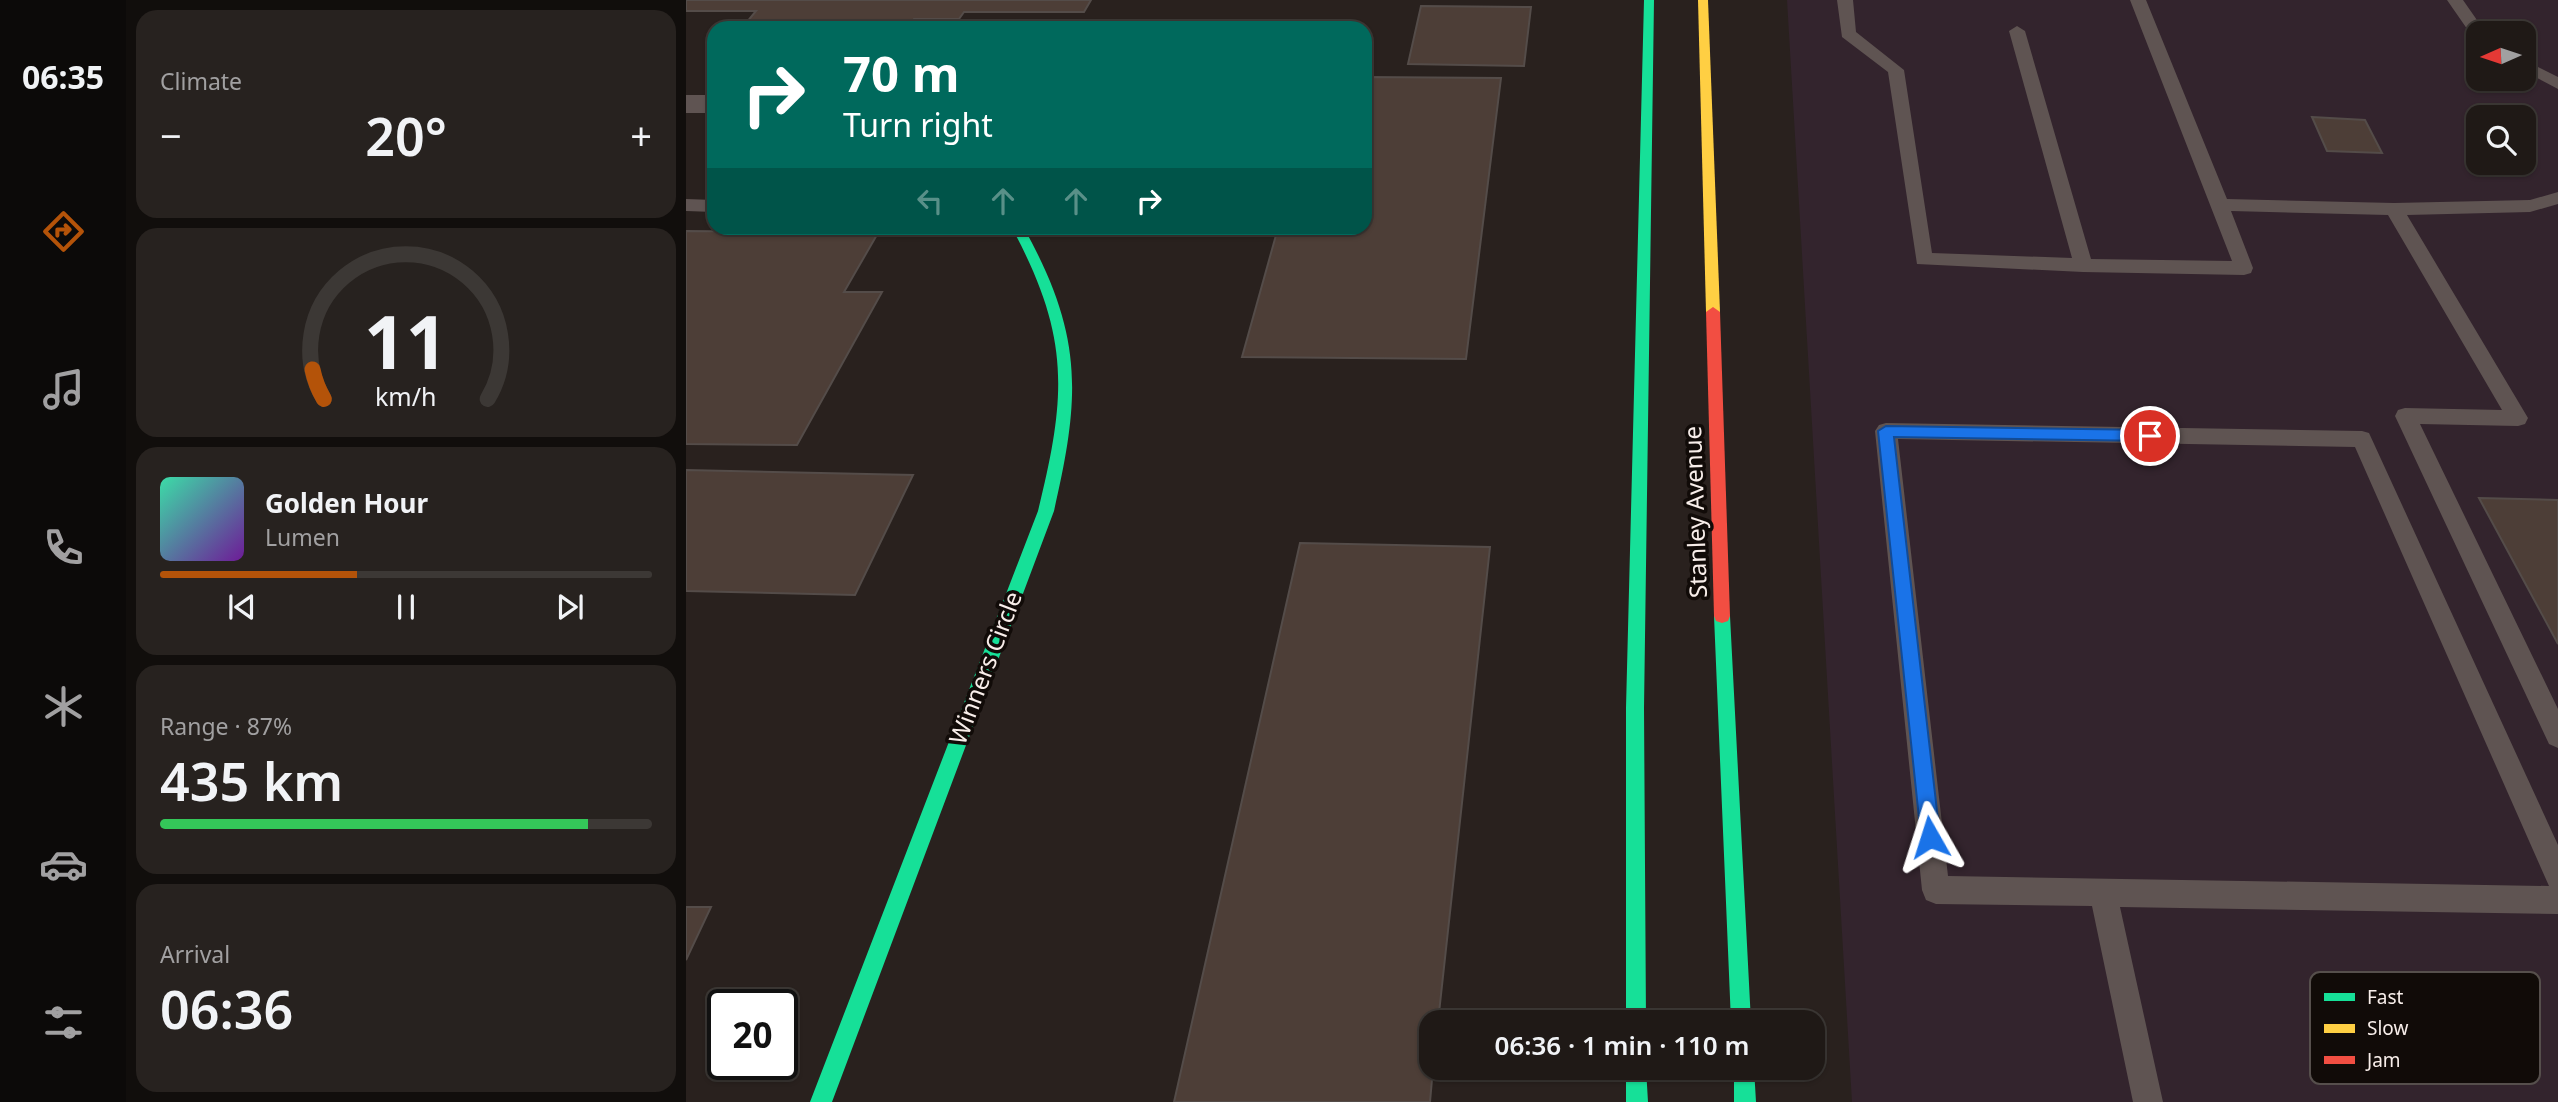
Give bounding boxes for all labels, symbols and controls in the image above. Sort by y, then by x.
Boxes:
north arrow [2466,21,2536,91]
map controls [2466,21,2536,175]
text: 70 m [843,40,960,106]
icon: right [728,49,819,140]
text: 06:35 [22,55,104,98]
text: Climate [160,65,242,97]
text: 20° [365,100,447,171]
text: Turn right [843,103,993,146]
button: search [2466,105,2536,175]
text: − [160,109,182,161]
text: + [630,109,652,161]
icon: left [911,182,949,220]
icon: ahead [984,182,1022,220]
icon: ahead [1057,182,1095,220]
icon: right [1130,182,1168,220]
icon: directions [39,207,88,256]
text: 11 [364,291,448,390]
icon: music [39,365,88,414]
text: km/h [375,378,437,412]
pin [2120,406,2180,466]
icon: arrive [2131,417,2169,455]
street label: Stanley Avenue [1675,425,1714,599]
text: Golden Hour [265,485,428,521]
text: Lumen [265,521,340,553]
icon: phone [39,523,88,572]
street label: Winners Circle [940,586,1029,749]
icon: previous [223,588,261,626]
icon: pause [387,588,425,626]
icon: next [551,588,589,626]
icon: climate [39,682,88,731]
text: Range · 87% [160,710,292,742]
text: 435 km [160,745,343,816]
position arrow [1893,800,1967,874]
icon: car [39,840,88,889]
text: Arrival [160,938,230,970]
legend [2310,972,2540,1084]
text: 06:36 [160,973,293,1044]
text: Fast [2367,984,2404,1010]
speed limit sign: 20 [707,989,798,1080]
icon: filters [39,998,88,1047]
text: Slow [2367,1015,2408,1041]
text: 06:36 · 1 min · 110 m [1495,1027,1749,1063]
text: Jam [2365,1047,2401,1073]

